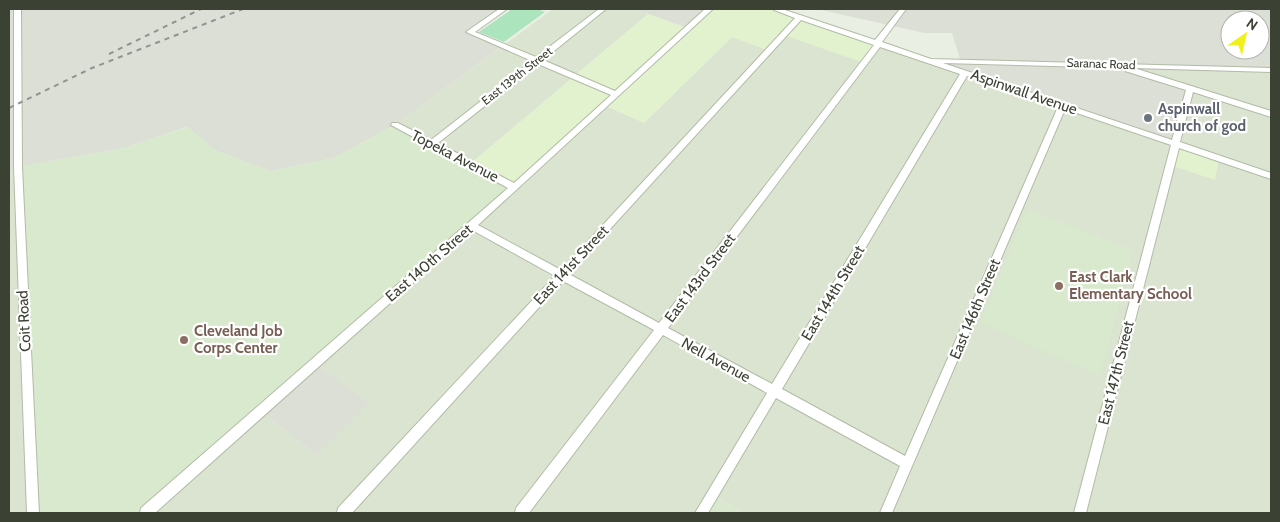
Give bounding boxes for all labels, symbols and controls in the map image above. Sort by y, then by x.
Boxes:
north arrow [1220,10,1270,60]
text: N [1243,14,1261,34]
street label: East 139th Street [478,43,555,108]
street label: Saranac Road [1066,55,1136,72]
street label: Aspinwall Avenue [968,65,1080,119]
place label: Aspinwall church of god [1158,100,1246,135]
marker: Aspinwall church of god [1142,112,1154,124]
street label: Topeka Avenue [408,126,502,186]
street label: East 140th Street [382,220,476,306]
street label: East 141st Street [530,222,612,308]
street label: East 143rd Street [661,230,739,326]
street label: East 144th Street [798,242,868,344]
street label: East 146th Street [946,256,1004,362]
place label: East Clark Elementary School [1069,268,1192,303]
marker: East Clark Elementary School [1053,280,1065,292]
street label: Coit Road [13,290,35,352]
street label: East 147th Street [1094,319,1138,427]
place label: Cleveland Job Corps Center [194,322,283,357]
marker: Cleveland Job Corps Center [178,334,190,346]
street label: Nell Avenue [678,334,754,386]

